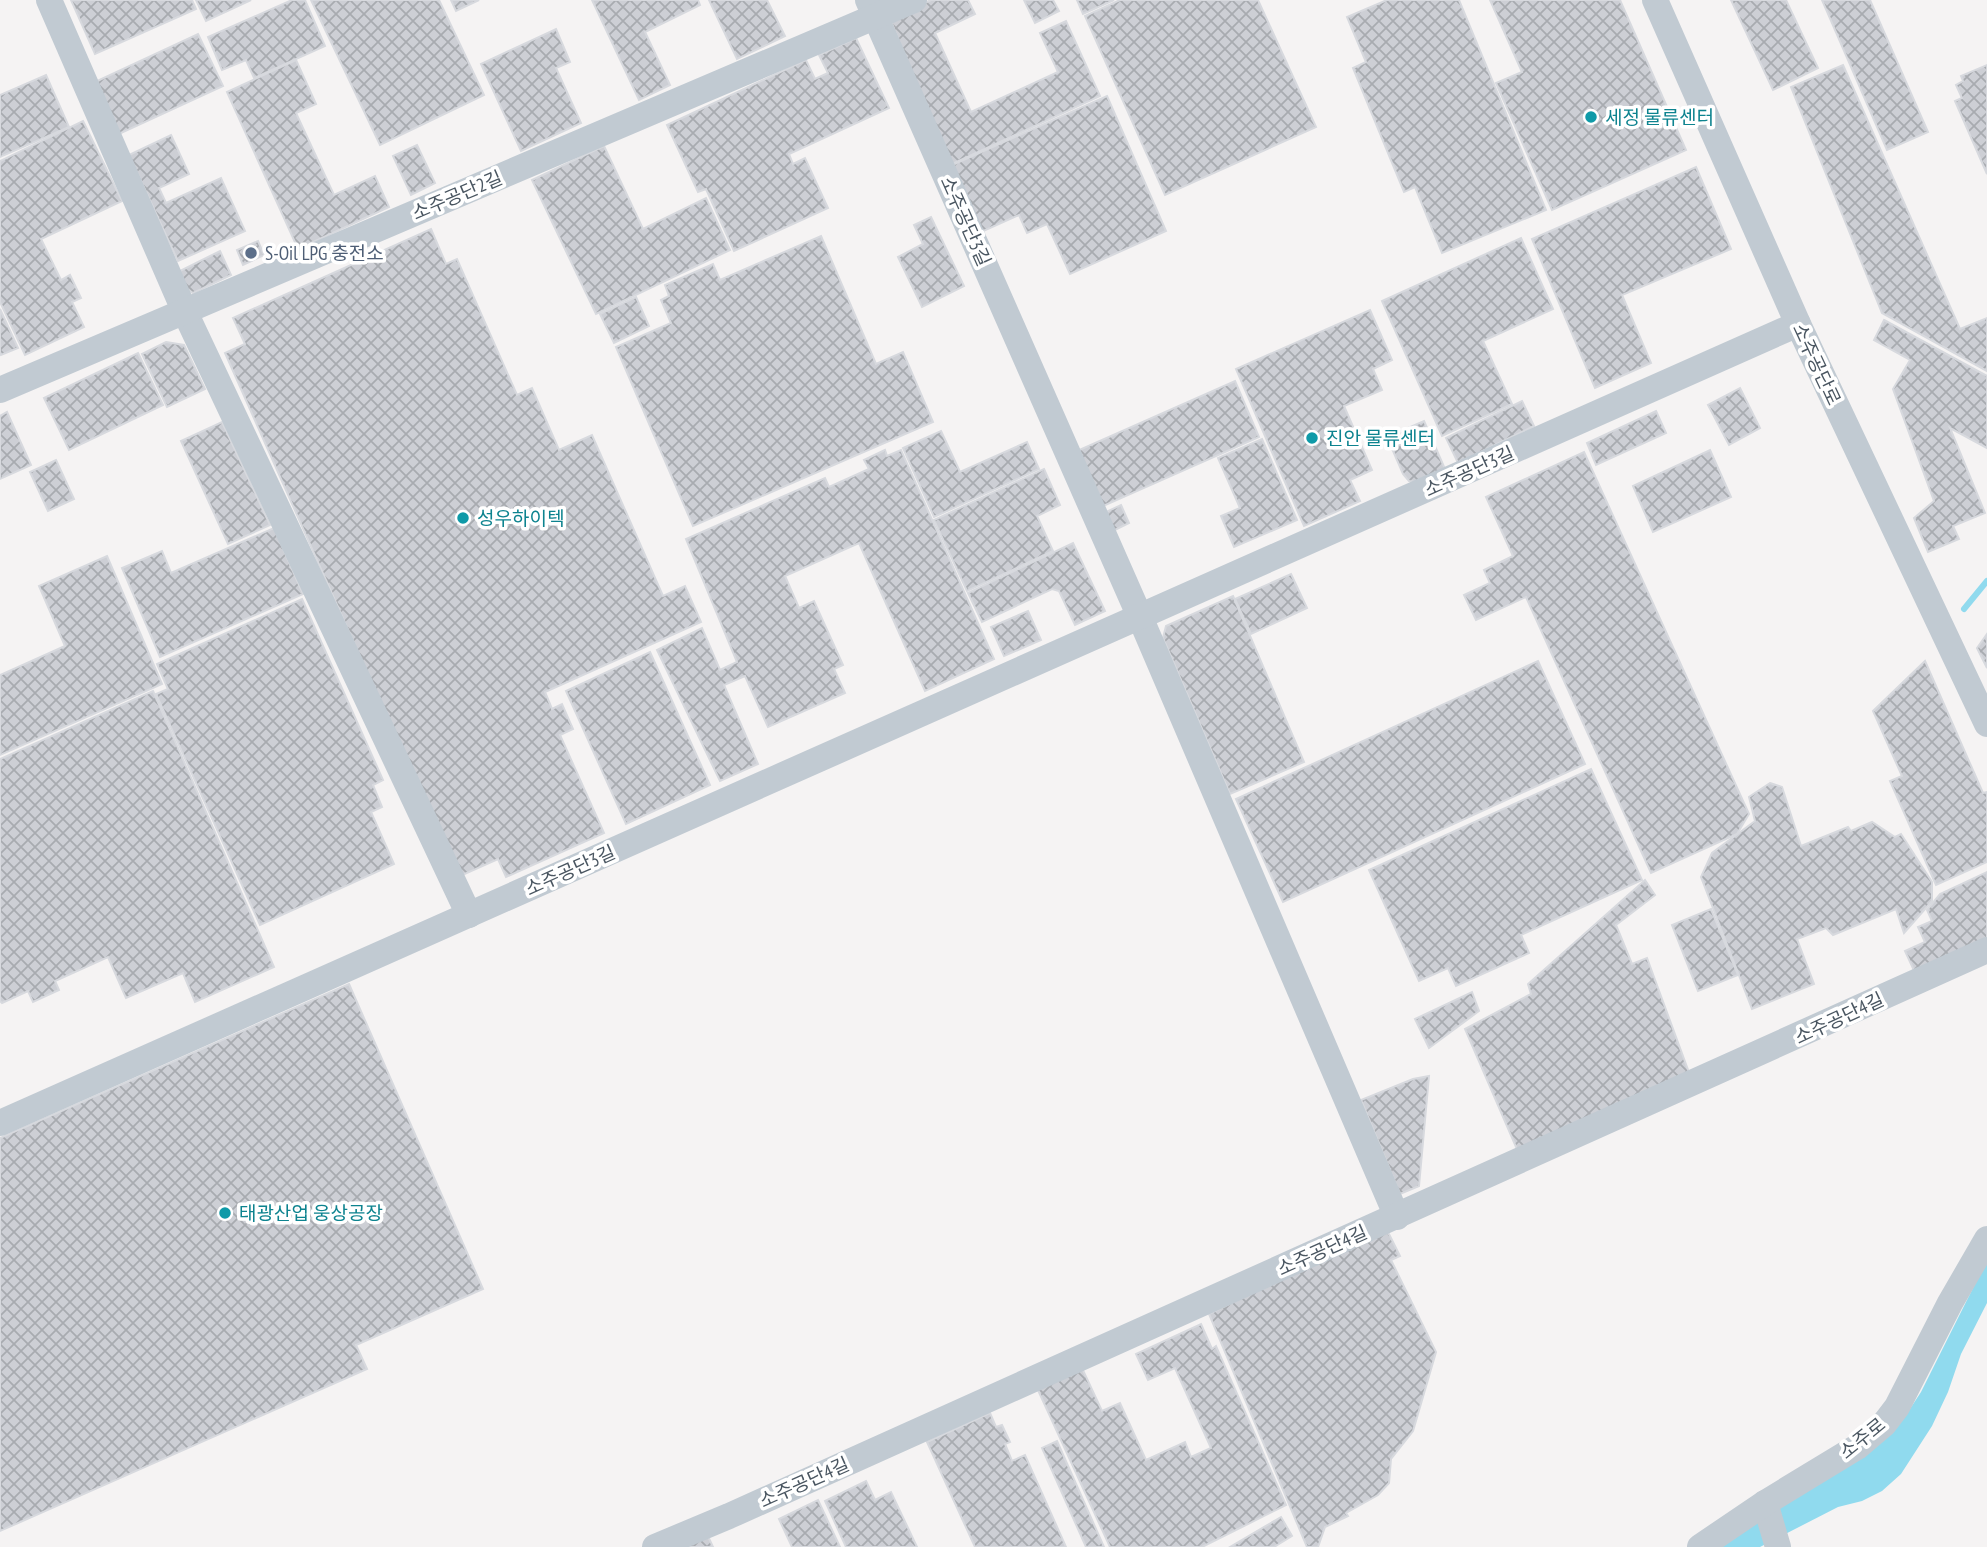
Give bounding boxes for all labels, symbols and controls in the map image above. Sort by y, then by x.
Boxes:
place label: 세정 물류센터 [1605,105,1714,129]
marker: 세정 물류센터 [1583,109,1599,125]
street label: 소주공단2길 [408,165,506,225]
street label: 소주공단3길 [936,172,996,270]
place label: S-Oil LPG 충전소 [265,241,384,265]
marker: S-Oil LPG 충전소 [243,245,259,261]
street label: 소주공단로 [1788,319,1846,409]
place label: 진안 물류센터 [1326,426,1435,450]
marker: 진안 물류센터 [1304,430,1320,446]
street label: 소주공단3길 [1420,441,1518,501]
place label: 성우하이텍 [477,506,564,530]
marker: 성우하이텍 [455,510,471,526]
street label: 소주공단3길 [521,840,619,900]
street label: 소주공단4길 [1790,987,1888,1049]
place label: 태광산업 웅상공장 [239,1201,383,1225]
marker: 태광산업 웅상공장 [217,1205,233,1221]
street label: 소주공단4길 [1273,1220,1371,1280]
street label: 소주로 [1834,1412,1890,1464]
street label: 소주공단4길 [755,1452,853,1512]

